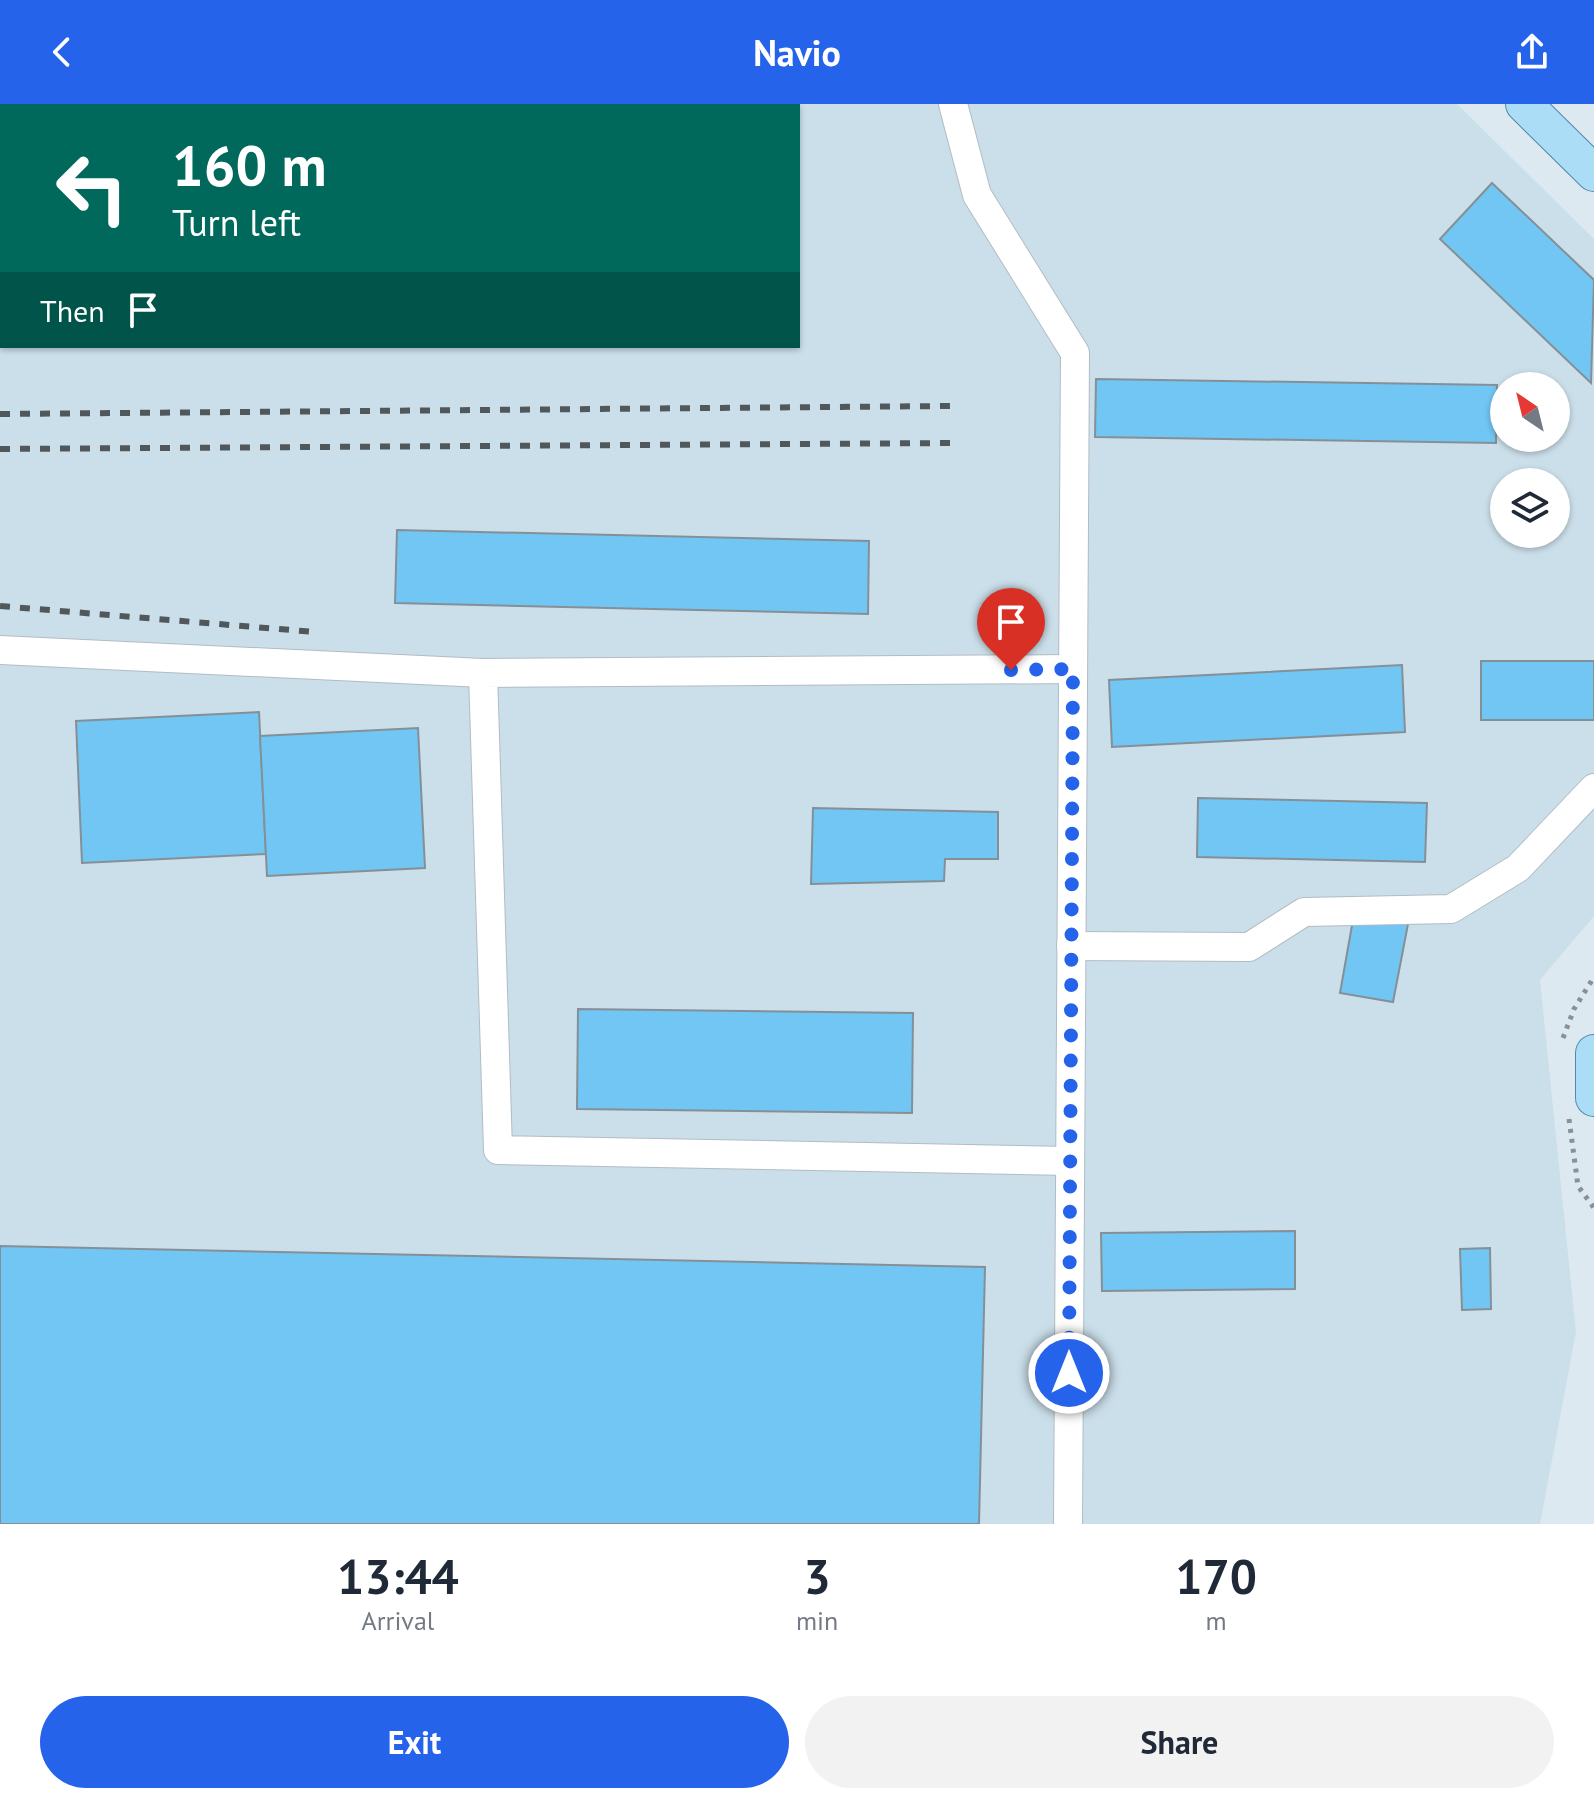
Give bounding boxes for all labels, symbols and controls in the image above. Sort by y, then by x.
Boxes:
text: Navio [753,29,841,76]
icon: back [40,30,84,74]
icon: share [1510,30,1554,74]
text: 160 m [172,129,327,201]
icon: left [40,136,144,240]
text: Turn left [172,199,301,246]
icon: arrive [121,288,165,332]
text: Then [40,291,105,330]
north arrow [1490,372,1570,452]
map controls [1490,372,1570,548]
button: layers [1490,468,1570,548]
pin [977,588,1045,670]
icon: arrive [989,600,1033,644]
position arrow [1027,1331,1111,1415]
text: 13:44 [337,1545,459,1607]
text: 3 [803,1545,831,1607]
text: 170 [1175,1545,1257,1607]
text: Arrival [362,1604,434,1637]
text: min [796,1604,838,1637]
text: m [1206,1604,1227,1637]
button: Exit [40,1696,789,1788]
button: Share [805,1696,1554,1788]

